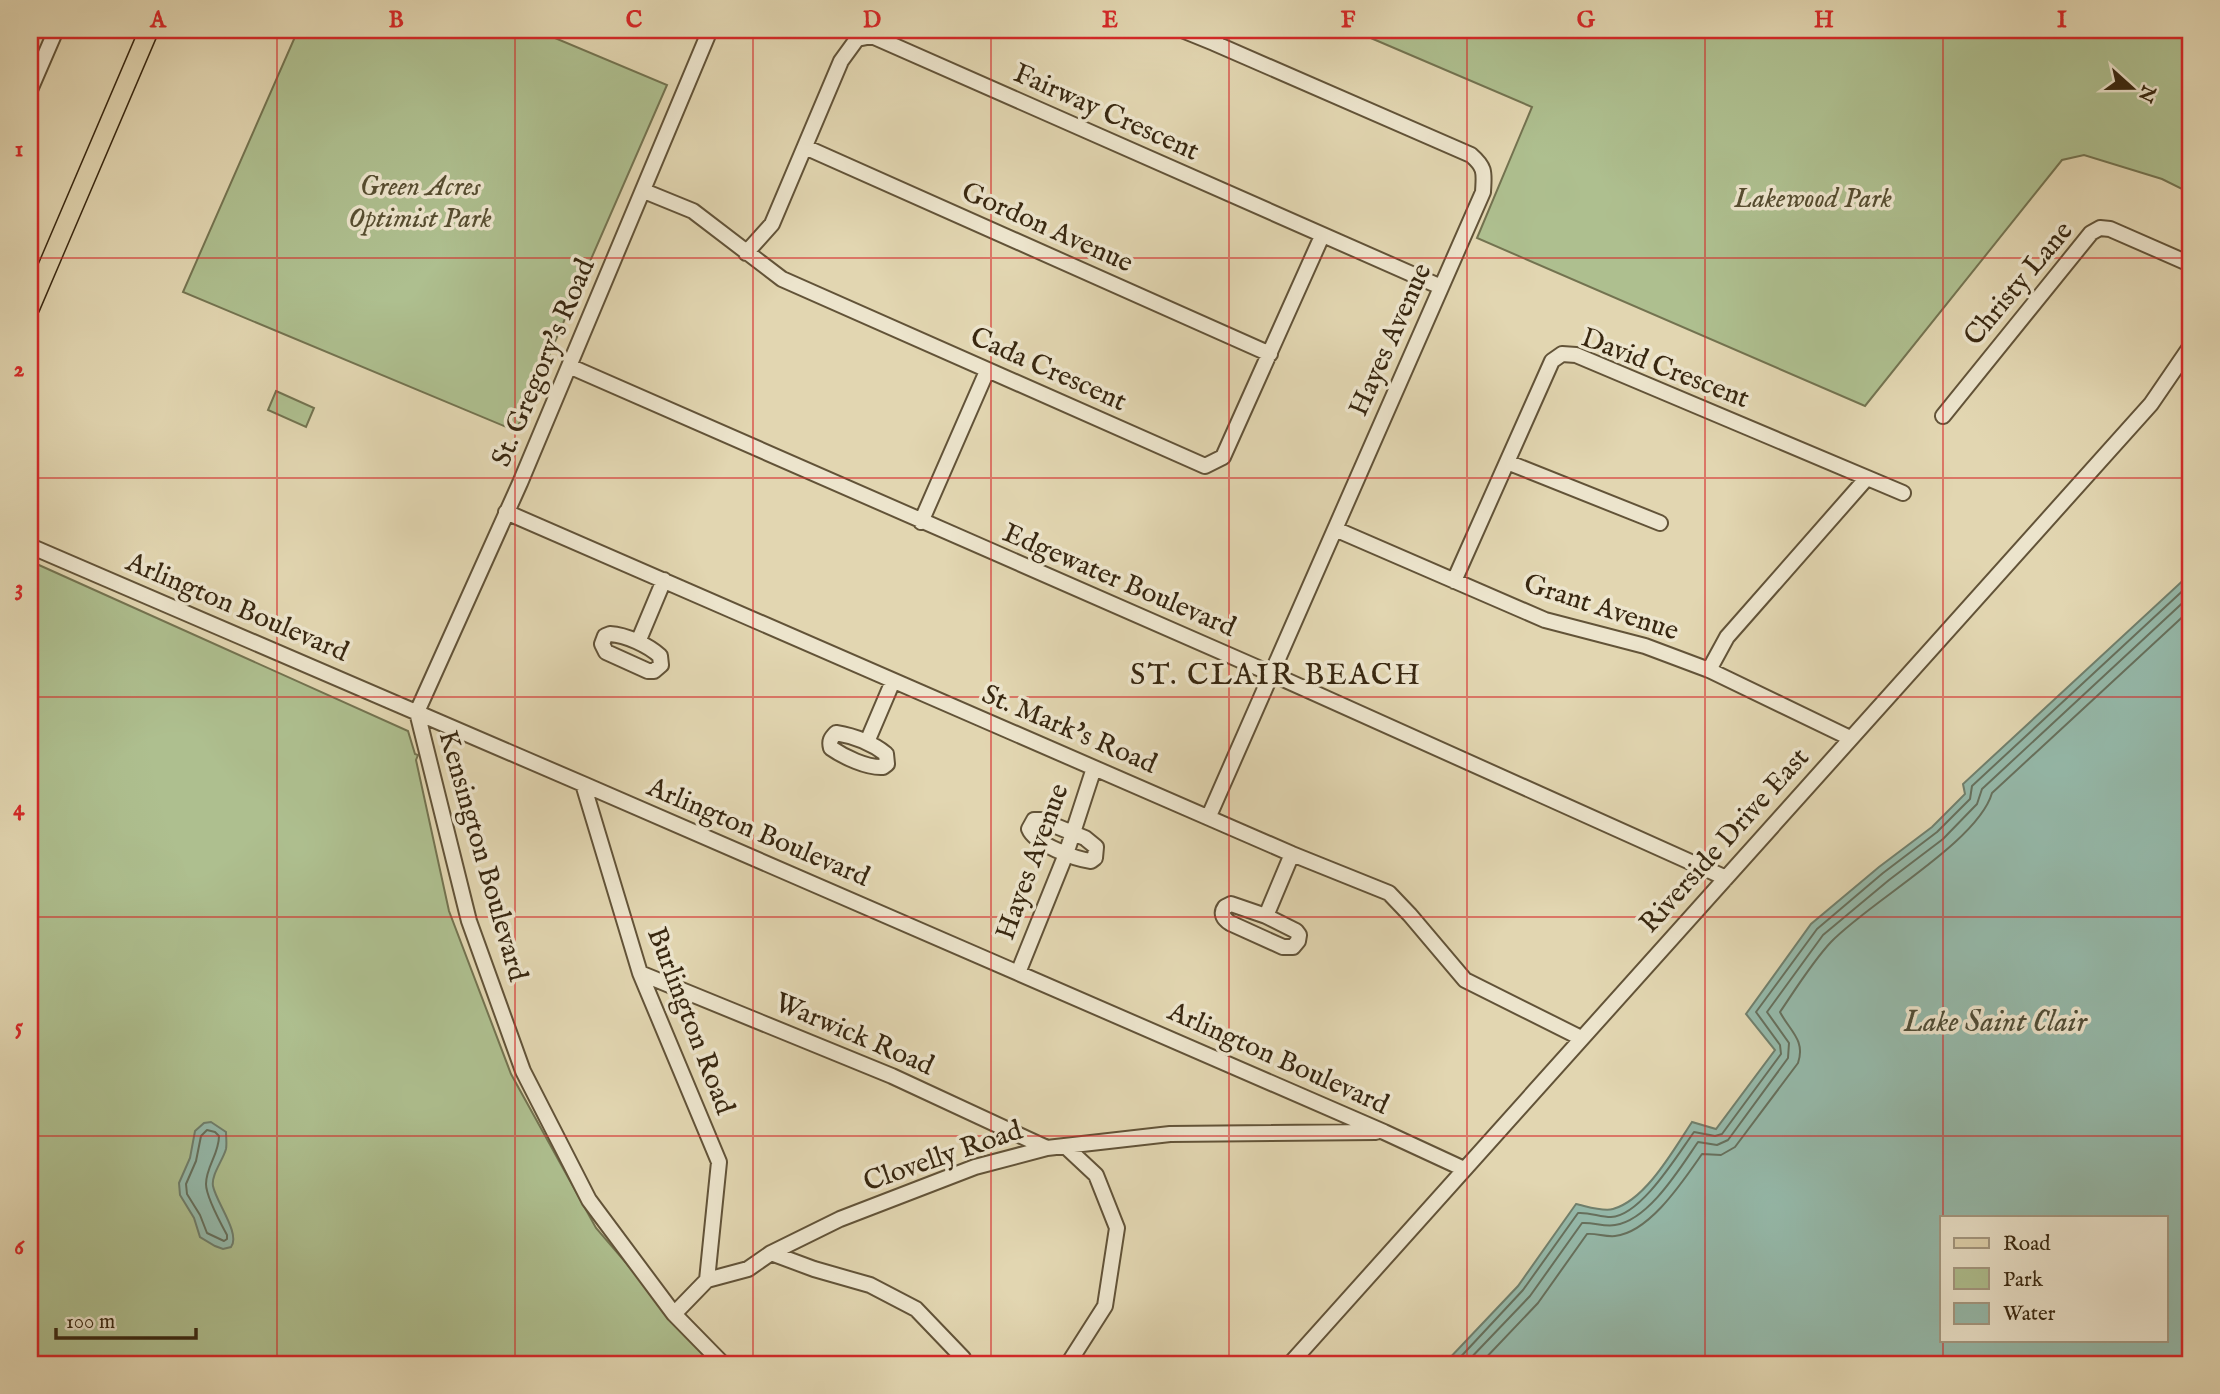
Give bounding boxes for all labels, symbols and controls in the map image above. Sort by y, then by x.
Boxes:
text: A [149,6,167,35]
text: B [388,6,404,35]
text: C [626,6,643,35]
text: D [863,6,881,35]
text: E [1102,6,1118,35]
text: F [1341,6,1356,35]
text: G [1577,6,1596,35]
text: H [1814,6,1834,35]
text: I [2057,6,2067,35]
north arrow [2098,52,2168,122]
street label: Fairway Crescent [1008,56,1205,170]
text: N [2132,80,2161,106]
text: 1 [15,135,23,164]
park label: Green Acres Optimist Park [348,170,492,237]
street label: Gordon Avenue [956,175,1138,281]
park label: Lakewood Park [1733,182,1892,217]
street label: Christy Lane [1957,214,2081,353]
street label: St. Gregory's Road [484,254,604,472]
street label: Hayes Avenue [1342,258,1440,422]
street label: Cada Crescent [964,320,1132,420]
street label: David Crescent [1576,321,1754,417]
text: 2 [14,355,25,384]
street label: Edgewater Boulevard [997,516,1241,646]
street label: Arlington Boulevard [120,545,354,671]
street label: Grant Avenue [1519,567,1683,650]
text: 3 [15,574,23,603]
district label: ST. CLAIR BEACH [1130,657,1422,695]
street label: St. Mark's Road [976,677,1162,783]
street label: Kensington Boulevard [429,727,535,985]
street label: Riverside Drive East [1633,741,1818,941]
street label: Arlington Boulevard [641,770,875,896]
street label: Hayes Avenue [989,779,1077,945]
text: 4 [13,794,25,823]
street label: Burlington Road [638,923,742,1120]
street label: Warwick Road [769,986,939,1084]
street label: Arlington Boulevard [1161,994,1394,1123]
water label: Lake Saint Clair [1902,1004,2088,1042]
text: 5 [15,1013,24,1042]
street label: Clovelly Road [859,1113,1027,1201]
legend [1940,1216,2168,1342]
text: Road [2003,1231,2051,1258]
text: 6 [14,1233,25,1262]
text: Park [2003,1267,2044,1294]
scale bar [56,1296,196,1340]
text: Water [2003,1301,2056,1328]
text: 100 m [66,1309,115,1336]

